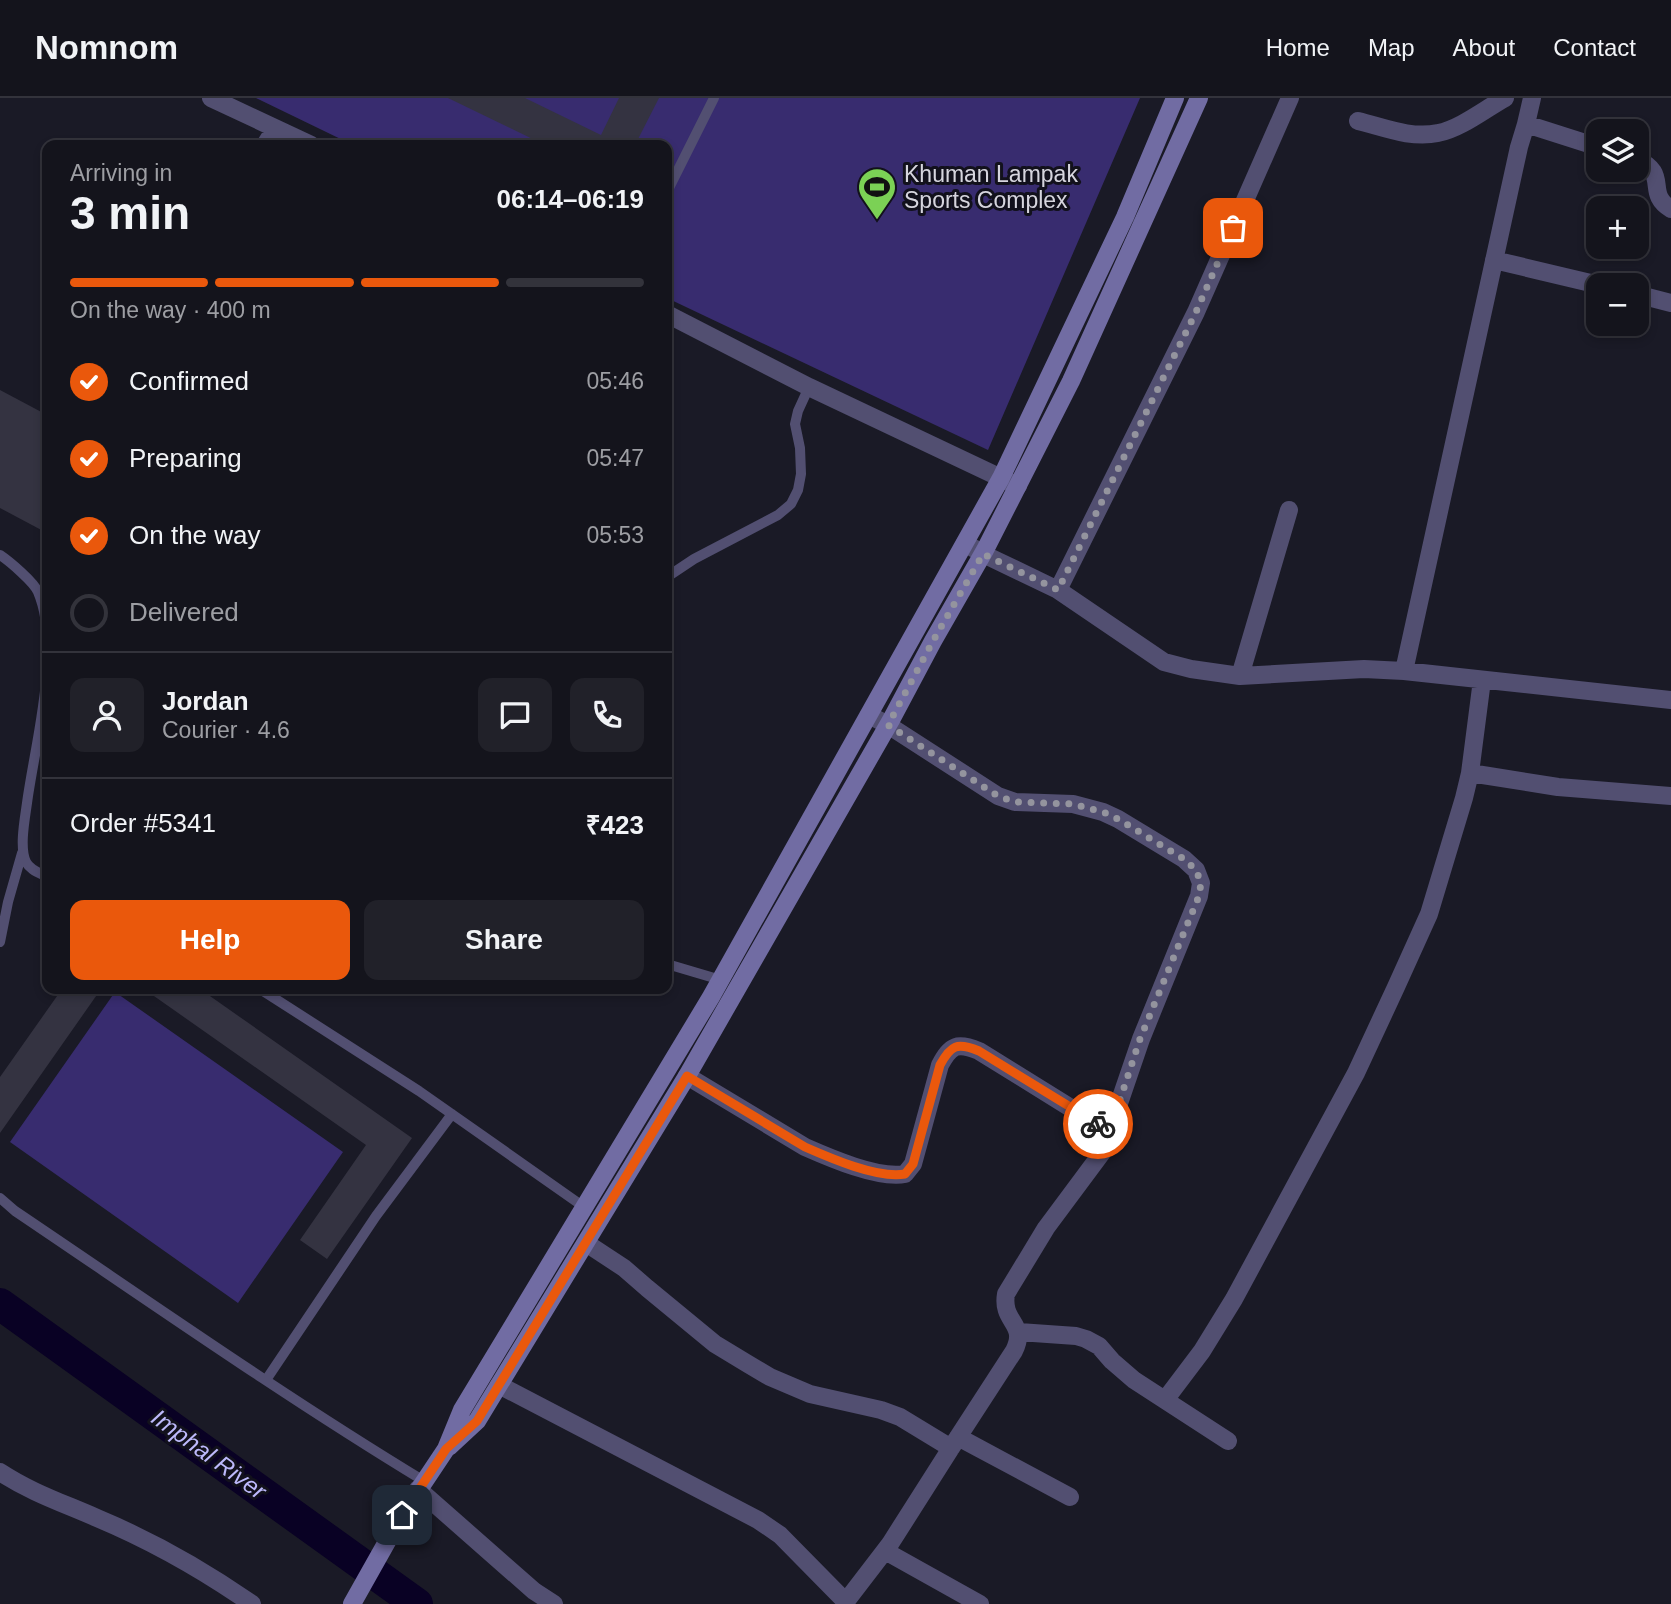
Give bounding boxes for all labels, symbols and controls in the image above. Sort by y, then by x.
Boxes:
text: Nomnom [35,29,178,66]
text: Home [1266,34,1330,61]
text: Map [1368,34,1415,61]
text: About [1453,34,1515,61]
text: Contact [1553,34,1636,61]
map controls [1586,119,1649,336]
button: layers [1586,119,1649,182]
text: Arriving in [70,160,172,186]
place label: Khuman Lampak Sports Complex [904,161,1078,213]
sports icon: Khuman Lampak Sports Complex [856,166,898,221]
text: 06:14–06:19 [497,184,644,214]
text: 3 min [70,187,190,239]
button: + [1586,196,1649,259]
pin [1203,198,1263,258]
icon: bag [1214,209,1252,247]
button: − [1586,273,1649,336]
text: On the way · 400 m [70,297,271,323]
icon: check [70,363,108,401]
text: Confirmed [129,366,249,396]
text: 05:46 [586,368,644,394]
icon: check [70,440,108,478]
text: Preparing [129,443,242,473]
text: 05:47 [586,445,644,471]
icon: check [70,517,108,555]
text: On the way [129,520,261,550]
text: 05:53 [586,522,644,548]
text: Delivered [129,597,239,627]
button: person [70,678,144,752]
button: chat [478,678,552,752]
button: phone [570,678,644,752]
text: Jordan [162,686,249,716]
text: Courier · 4.6 [162,717,290,743]
text: Order #5341 [70,808,216,838]
text: ₹423 [586,810,644,840]
button: Help [70,900,350,980]
button: Share [364,900,644,980]
courier [1063,1089,1133,1159]
icon: bike [1079,1105,1117,1143]
water label: Imphal River [147,1403,272,1505]
pin [372,1485,432,1545]
icon: home [383,1496,421,1534]

